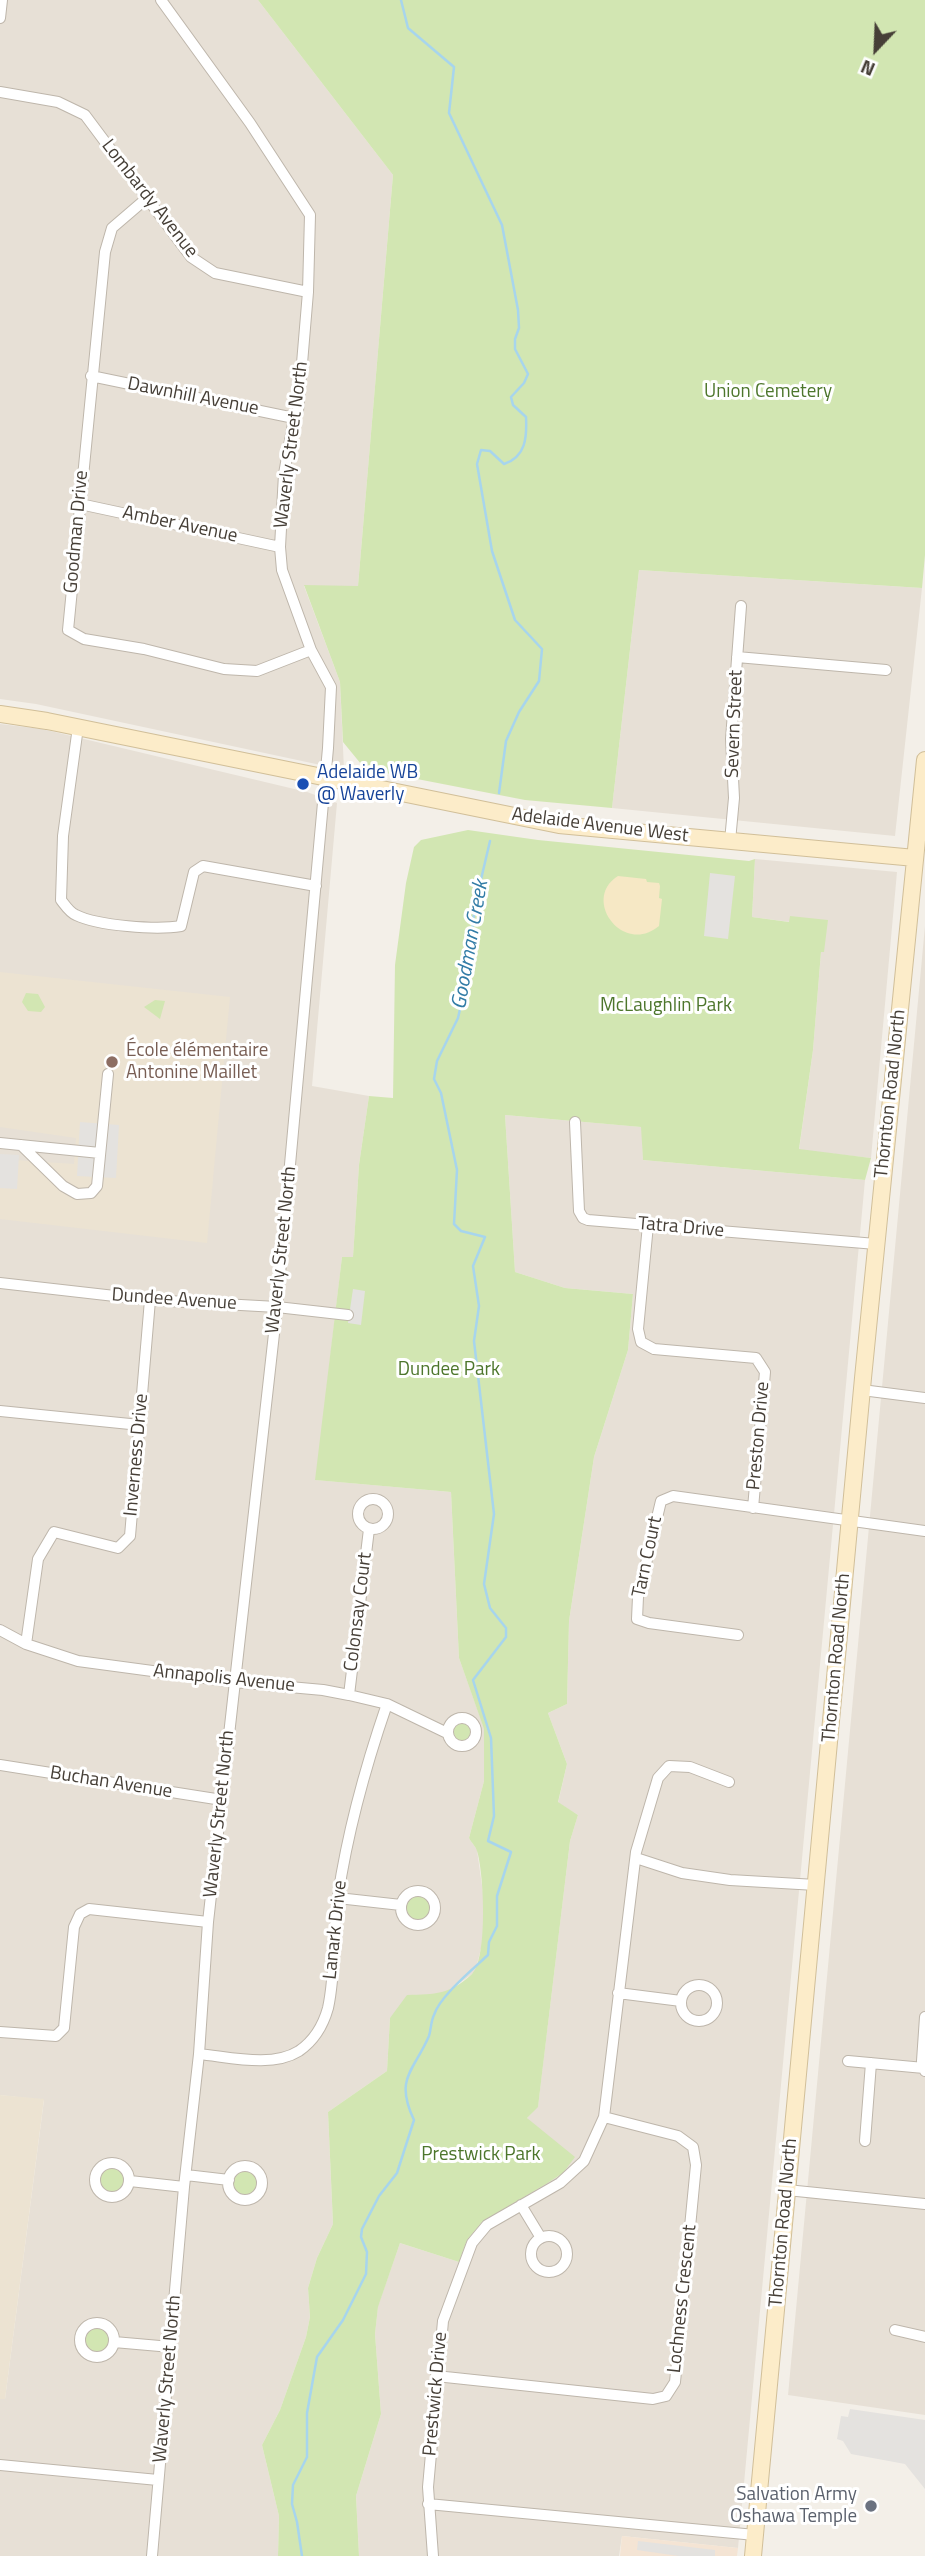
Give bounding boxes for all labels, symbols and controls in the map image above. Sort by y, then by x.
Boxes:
north arrow [841,14,911,84]
text: N [856,53,879,85]
street label: Lombardy Avenue [96,135,202,263]
street label: Waverly Street North [270,360,314,530]
street label: Dawnhill Avenue [125,373,261,421]
park label: Union Cemetery [704,381,832,403]
street label: Goodman Drive [60,470,94,594]
street label: Amber Avenue [120,502,240,548]
street label: Severn Street [722,670,748,778]
place label: Adelaide WB @ Waverly [317,762,418,806]
marker: Adelaide WB @ Waverly [295,776,311,792]
street label: Adelaide Avenue West [510,804,690,848]
water label: Goodman Creek [447,878,495,1012]
park label: McLaughlin Park [600,995,732,1017]
street label: Thornton Road North [871,1008,911,1180]
place label: École élémentaire Antonine Maillet [126,1040,268,1084]
marker: École élémentaire Antonine Maillet [104,1054,120,1070]
street label: Waverly Street North [262,1165,302,1335]
street label: Tatra Drive [637,1213,725,1243]
street label: Dundee Avenue [111,1284,237,1316]
park label: Dundee Park [398,1359,500,1381]
street label: Preston Drive [743,1381,775,1491]
street label: Inverness Drive [120,1393,154,1517]
street label: Tarn Court [628,1514,668,1600]
street label: Colonsay Court [340,1551,378,1673]
street label: Thornton Road North [818,1573,856,1743]
street label: Annapolis Avenue [152,1660,296,1698]
street label: Waverly Street North [200,1729,240,1899]
street label: Buchan Avenue [48,1762,174,1804]
street label: Lanark Drive [319,1879,353,1981]
street label: Thornton Road North [765,2138,803,2308]
park label: Prestwick Park [421,2144,541,2166]
street label: Lochness Crescent [664,2224,702,2374]
street label: Waverly Street North [149,2294,187,2464]
street label: Prestwick Drive [419,2331,453,2457]
place label: Salvation Army Oshawa Temple [730,2484,857,2528]
marker: Salvation Army Oshawa Temple [863,2498,879,2514]

